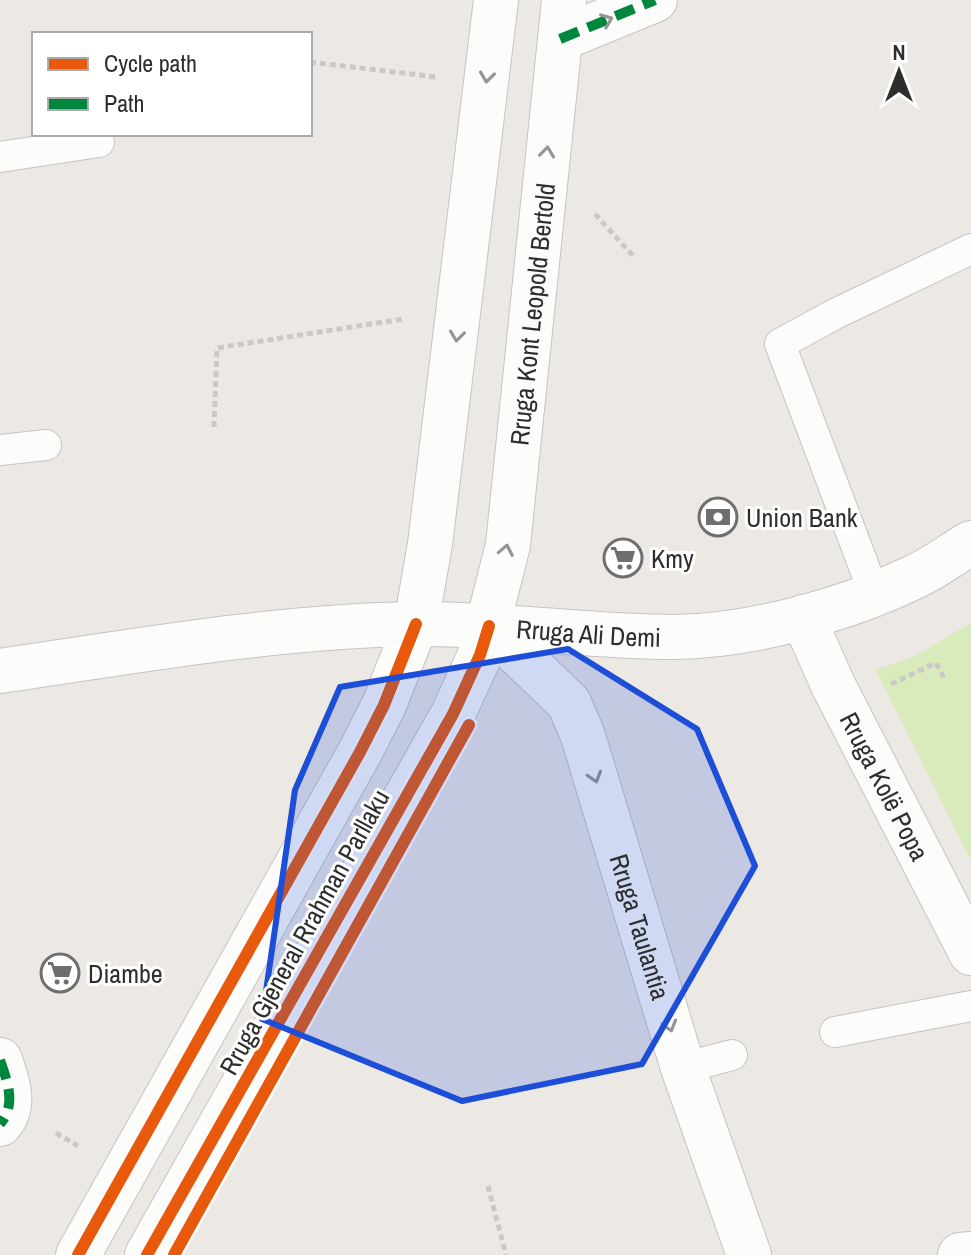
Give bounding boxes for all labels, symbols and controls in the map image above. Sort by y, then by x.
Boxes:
one-way arrow [599,13,613,29]
legend [32,32,312,136]
north arrow [859,32,939,112]
text: N [892,37,906,67]
text: Cycle path [104,47,197,79]
one-way arrow [479,71,496,84]
text: Path [104,87,145,119]
one-way arrow [538,145,555,158]
street label: Rruga Kont Leopold Bertold [501,181,563,447]
one-way arrow [449,329,466,343]
bank icon: Union Bank [697,496,739,538]
place label: Union Bank [746,500,858,535]
supermarket icon: Kmy [602,537,644,579]
place label: Kmy [651,541,694,576]
one-way arrow [497,544,514,557]
street label: Rruga Ali Demi [515,611,661,654]
street label: Rruga Kolë Popa [832,706,938,866]
one-way arrow [586,769,602,783]
street label: Rruga Gjeneral Rrahman Parllaku [211,783,397,1081]
street label: Rruga Taulantia [602,849,679,1004]
supermarket icon: Diambe [39,952,81,994]
place label: Diambe [88,956,163,991]
one-way arrow [661,1018,677,1032]

